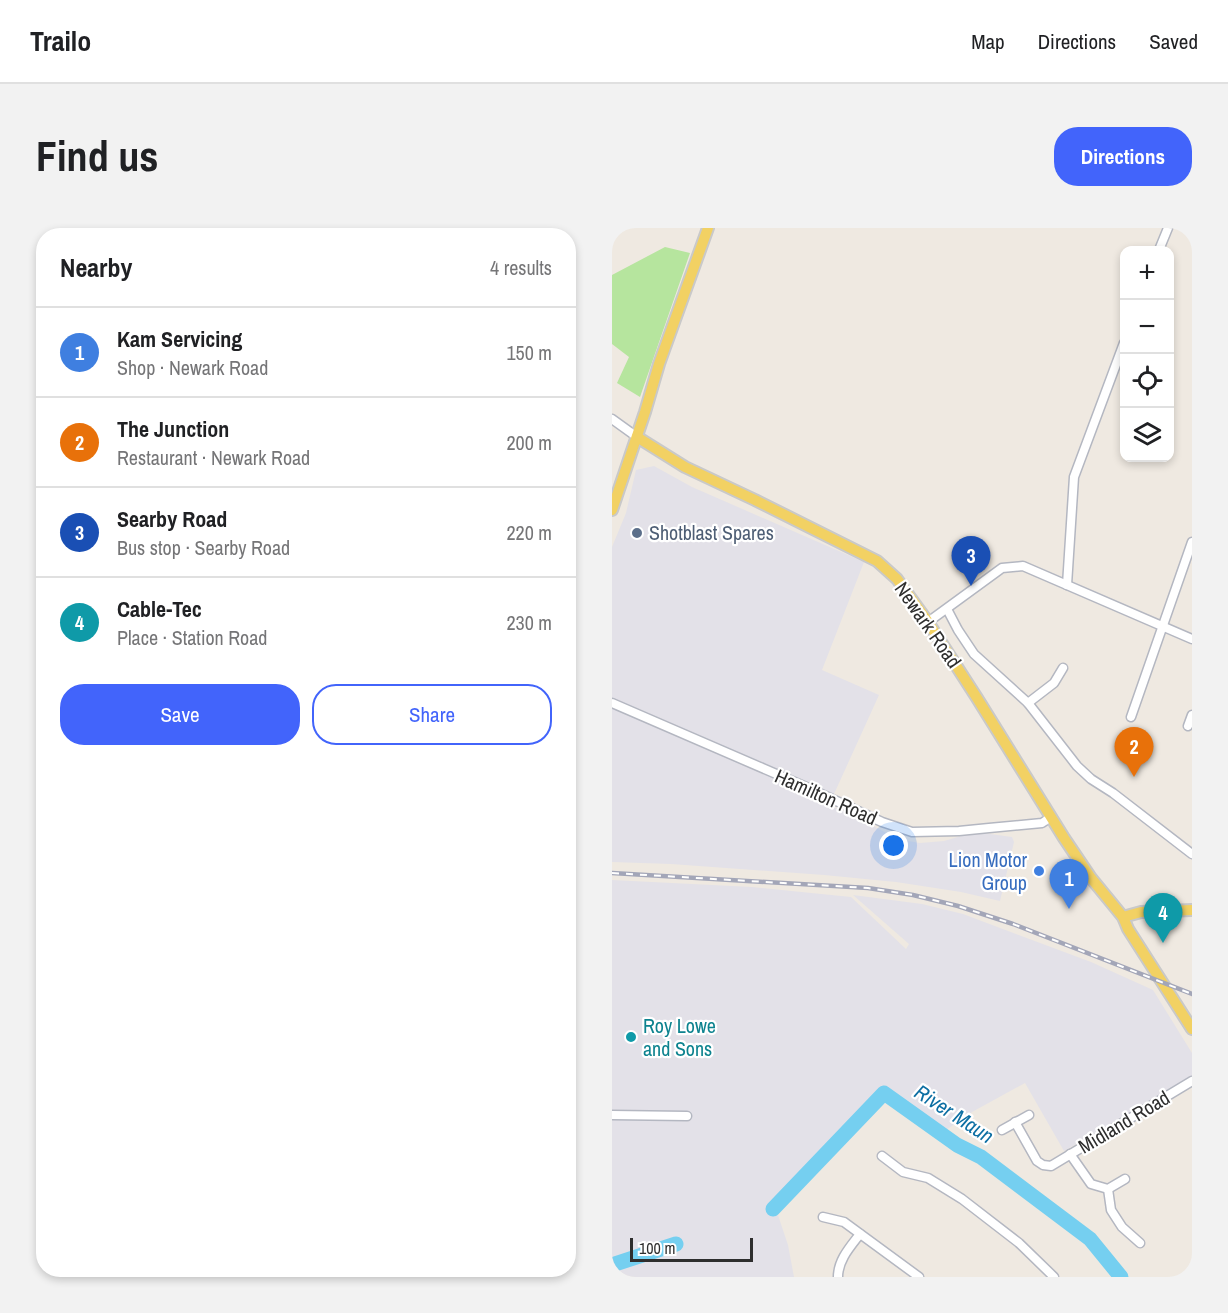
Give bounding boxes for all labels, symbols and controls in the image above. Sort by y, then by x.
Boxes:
text: Trailo [30,22,91,60]
text: Map [971,27,1005,56]
text: Directions [1038,27,1116,56]
text: Saved [1149,27,1198,56]
button: Directions [1054,127,1192,186]
text: Find us [36,128,158,184]
map controls [1120,246,1174,462]
button: + [1120,246,1174,300]
text: Nearby [60,250,132,285]
text: 4 results [490,254,552,281]
button: − [1120,300,1174,354]
text: Kam Servicing [117,324,242,354]
text: 1 [75,339,84,366]
text: 150 m [506,339,552,366]
text: Shop · Newark Road [117,354,268,381]
button: locate [1120,354,1174,408]
button: layers [1120,408,1174,462]
text: The Junction [117,414,229,444]
text: 2 [75,429,84,456]
text: 200 m [506,429,552,456]
text: Restaurant · Newark Road [117,444,310,471]
text: Searby Road [117,504,227,534]
text: 3 [75,519,84,546]
text: 220 m [506,519,552,546]
place label: Shotblast Spares [649,519,774,546]
marker: Shotblast Spares [630,526,644,540]
text: Bus stop · Searby Road [117,534,290,561]
pin: 3 [952,536,990,586]
street label: Newark Road [889,576,968,673]
text: Cable-Tec [117,594,202,624]
text: 4 [75,609,84,636]
text: 230 m [506,609,552,636]
text: Place · Station Road [117,624,267,651]
button: Save [60,684,300,745]
button: Share [312,684,552,745]
pin: 2 [1114,728,1154,777]
street label: Hamilton Road [771,762,882,831]
your location [879,831,908,860]
place label: Lion Motor Group [949,846,1028,896]
pin: 1 [1050,860,1088,909]
marker: Lion Motor Group [1032,864,1046,878]
pin: 4 [1144,894,1182,943]
place label: Roy Lowe and Sons [643,1012,716,1062]
marker: Roy Lowe and Sons [624,1030,638,1044]
water label: River Maun [909,1077,999,1150]
street label: Midland Road [1073,1084,1174,1159]
scale bar [630,1235,753,1262]
text: 100 m [639,1237,675,1259]

